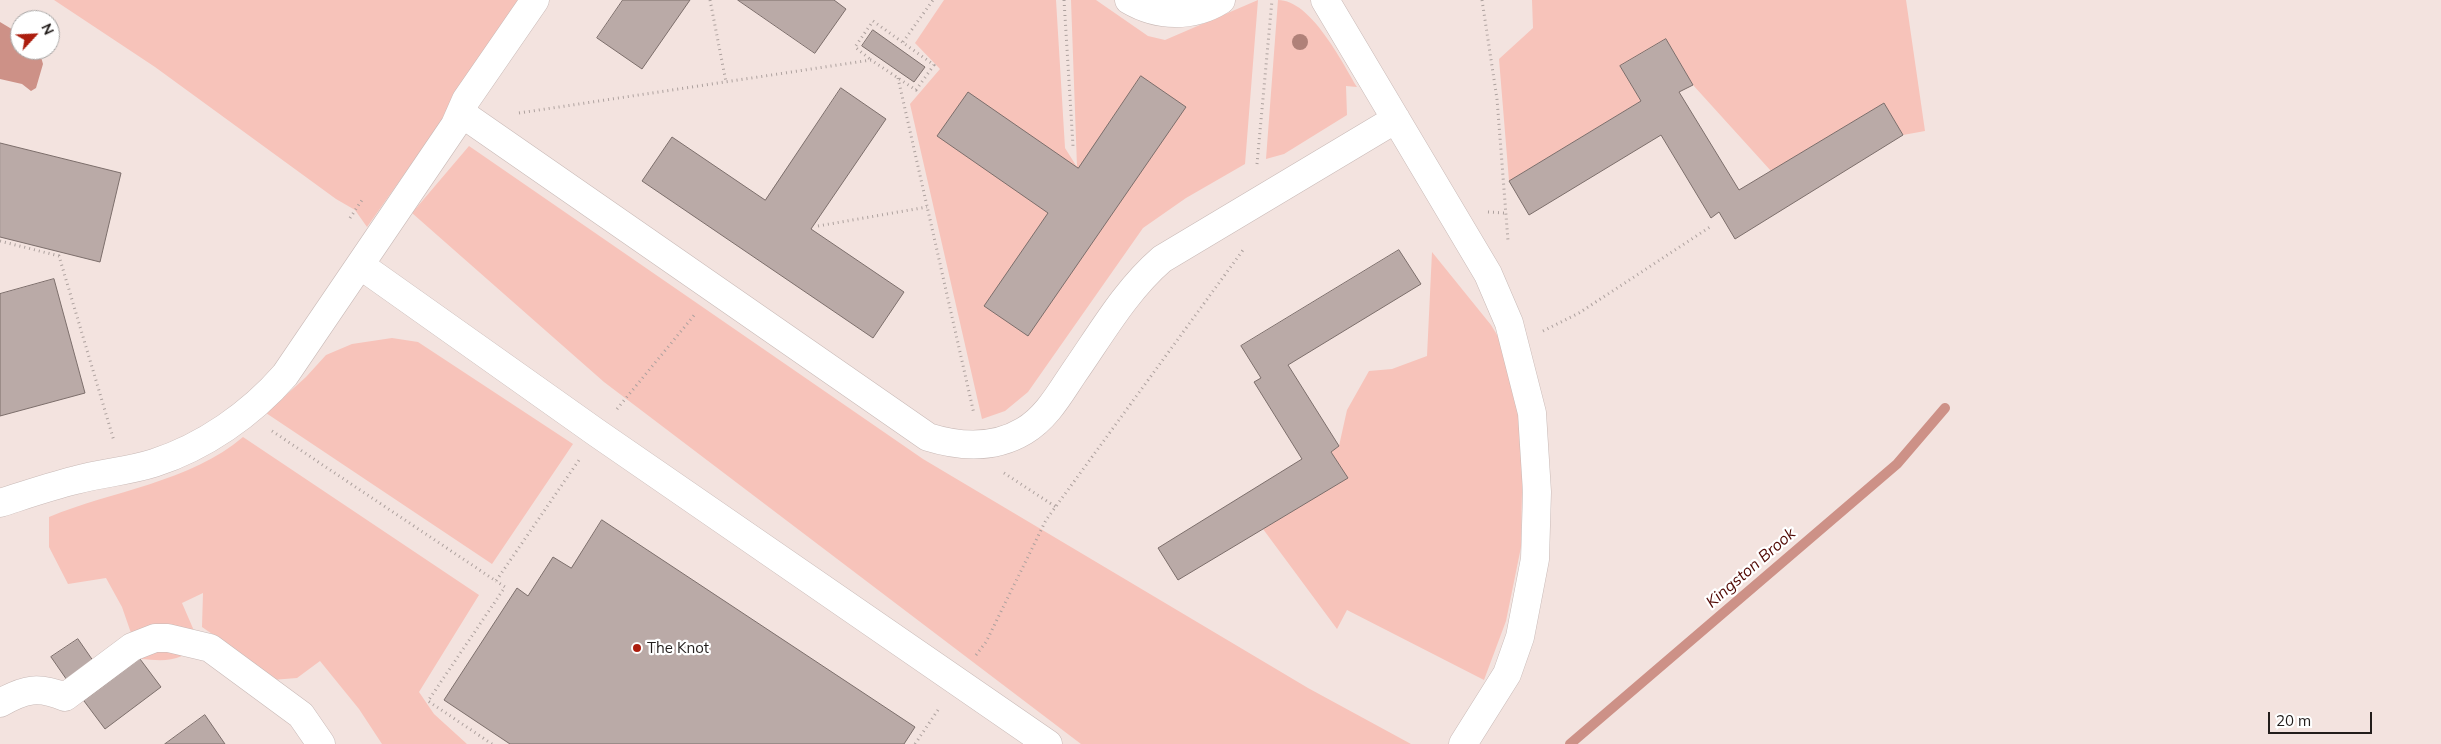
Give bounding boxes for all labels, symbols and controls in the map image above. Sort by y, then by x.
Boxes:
north arrow [10,10,60,60]
text: N [37,20,58,38]
water label: Kingston Brook [1702,524,1800,612]
place label: The Knot [647,639,709,657]
marker: The Knot [631,642,643,654]
scale bar [2271,702,2375,734]
text: 20 m [2276,711,2311,730]

